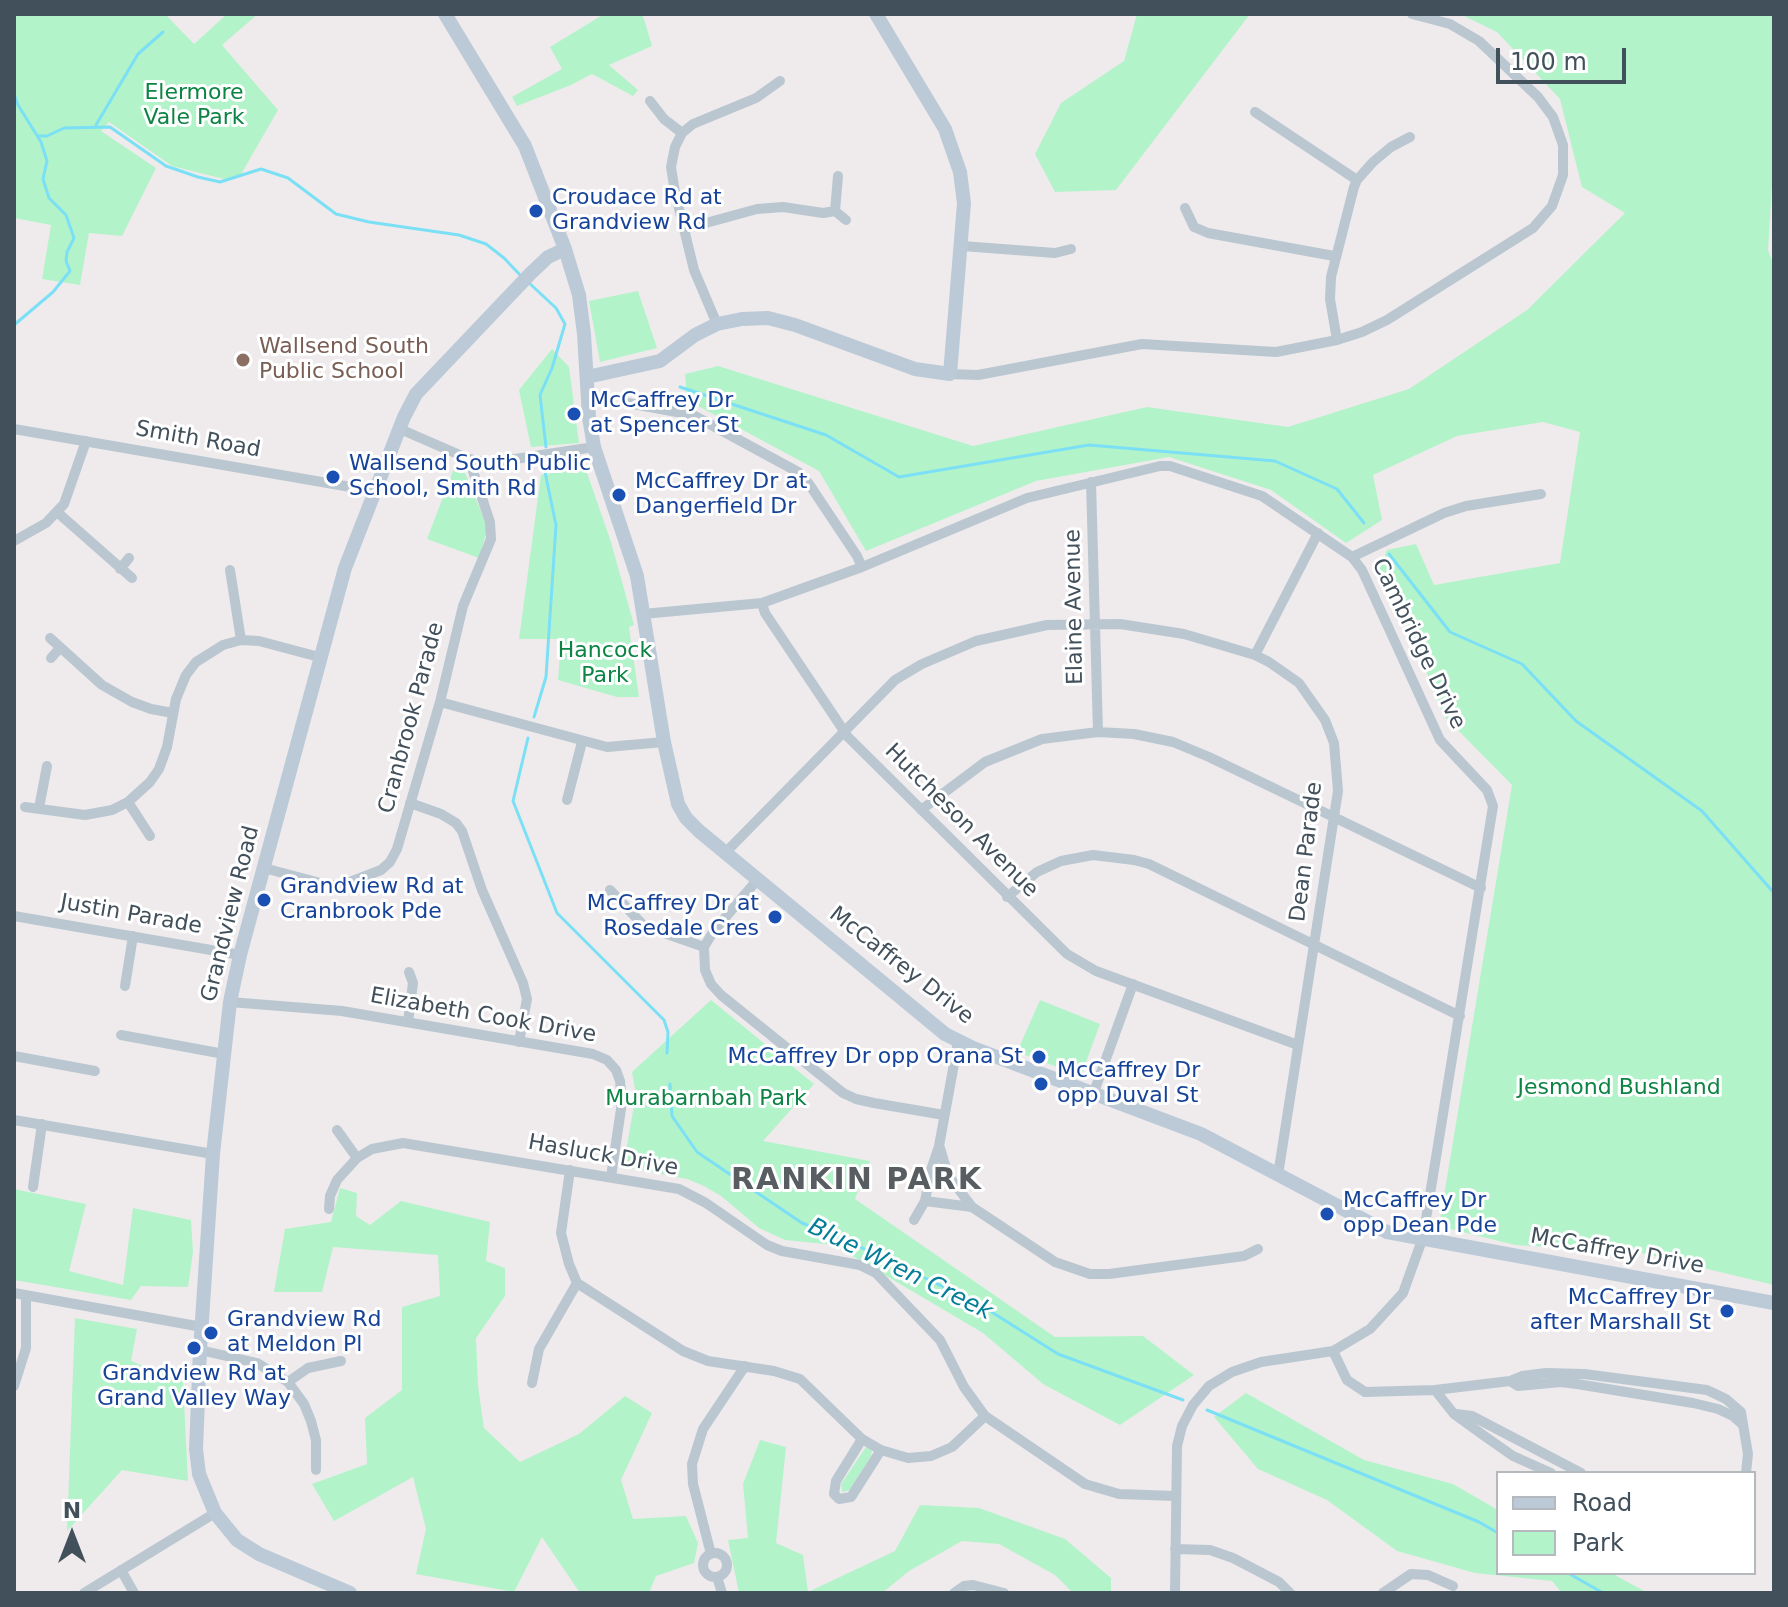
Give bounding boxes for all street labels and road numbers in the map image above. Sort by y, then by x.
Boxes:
street label: Smith Road [134,416,262,464]
street label: Elaine Avenue [1060,529,1090,685]
street label: Cambridge Drive [1365,554,1471,734]
street label: Cranbrook Parade [374,620,450,816]
street label: Hutcheson Avenue [879,739,1043,903]
street label: Dean Parade [1285,781,1329,923]
street label: Grandview Road [196,823,266,1005]
street label: Justin Parade [58,890,204,940]
street label: McCaffrey Drive [824,901,978,1031]
street label: Elizabeth Cook Drive [368,983,598,1049]
street label: Hasluck Drive [526,1130,680,1182]
street label: McCaffrey Drive [1528,1224,1706,1280]

